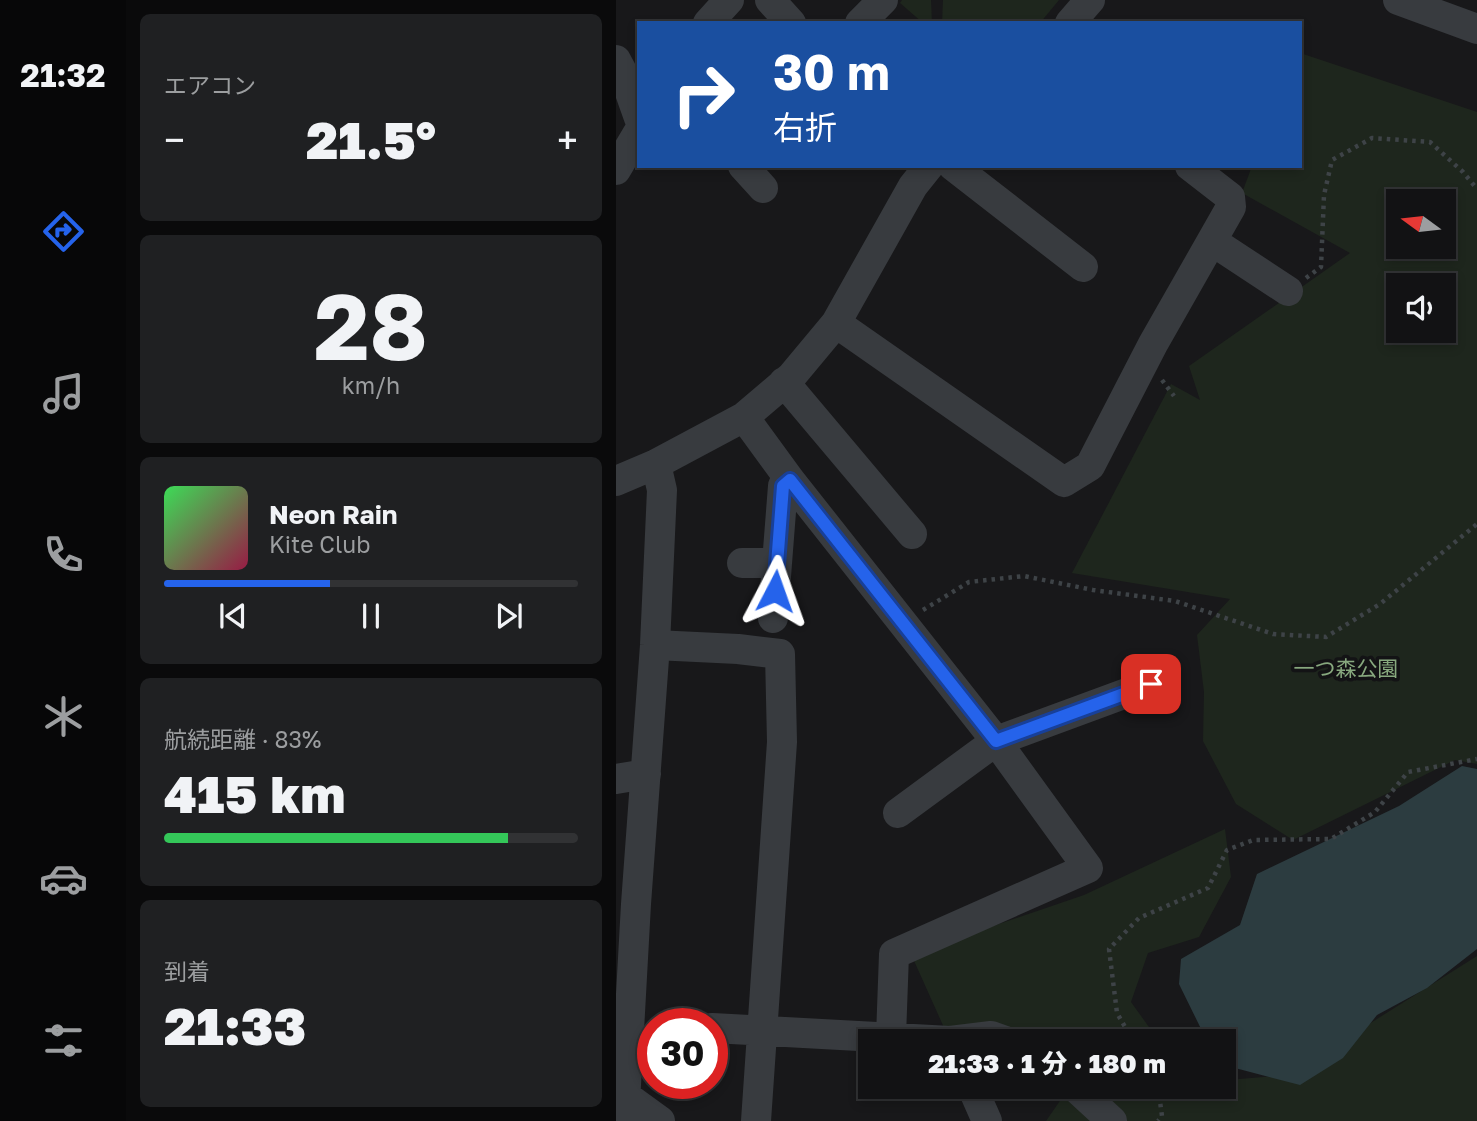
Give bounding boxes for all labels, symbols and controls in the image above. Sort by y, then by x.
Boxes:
text: 30 m [773,42,890,101]
icon: right [658,49,749,140]
text: 21:32 [20,56,106,94]
text: エアコン [164,71,256,99]
text: 21.5° [306,108,436,170]
text: 右折 [773,108,837,146]
text: − [164,117,185,162]
text: + [557,117,578,162]
north arrow [1386,189,1456,259]
map controls [1386,189,1456,343]
icon: directions [39,207,88,256]
text: 28 [314,271,428,380]
button: sound [1386,273,1456,343]
icon: music [39,369,88,418]
text: km/h [342,371,400,399]
text: Neon Rain [269,499,398,530]
icon: phone [39,530,88,579]
text: Kite Club [269,530,370,558]
position arrow [738,554,812,628]
icon: previous [214,597,252,635]
icon: pause [352,597,390,635]
icon: next [490,597,528,635]
pin [1121,654,1181,714]
park label: 一つ森公園 [1294,655,1399,681]
icon: arrive [1132,665,1170,703]
icon: climate [39,692,88,741]
text: 航続距離 · 83% [164,725,321,753]
text: 415 km [164,762,346,824]
icon: car [39,854,88,903]
text: 到着 [164,957,210,985]
text: 21:33 [164,994,306,1056]
speed limit sign: 30 [637,1008,728,1099]
icon: filters [39,1016,88,1065]
text: 21:33 · 1 分 · 180 m [928,1048,1166,1079]

